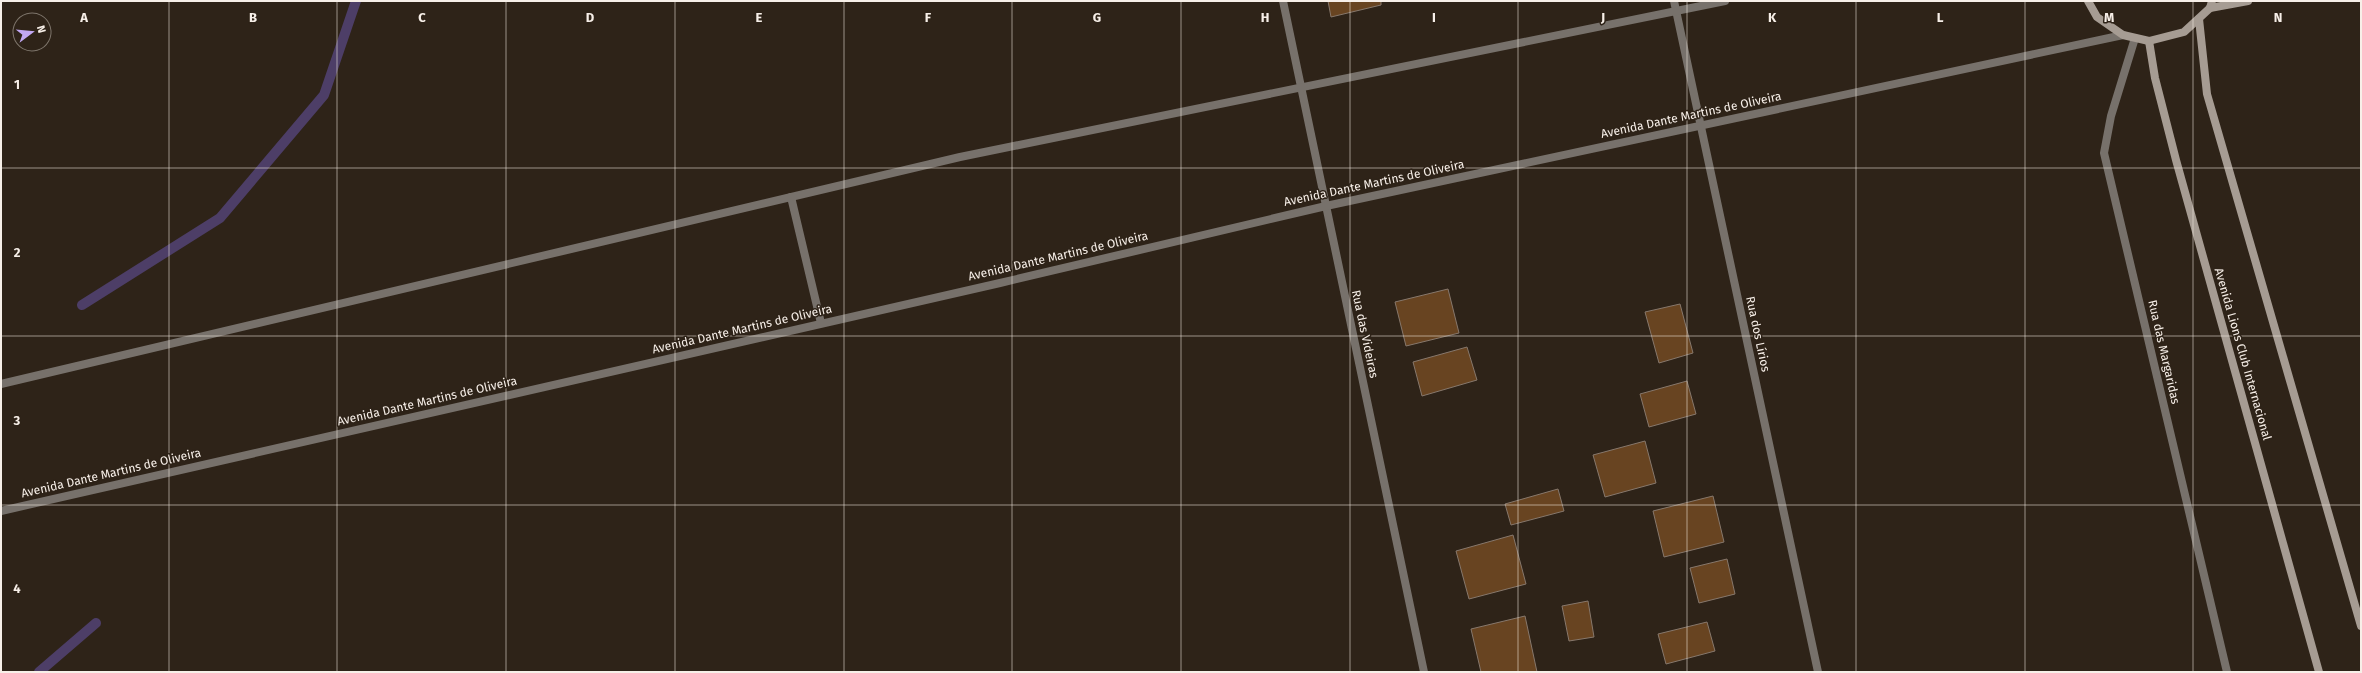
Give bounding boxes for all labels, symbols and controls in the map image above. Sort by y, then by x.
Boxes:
text: A [79,10,88,25]
text: B [249,10,257,25]
text: C [418,10,426,25]
text: D [586,10,595,25]
text: E [756,10,763,25]
text: F [925,10,932,25]
text: G [1093,10,1101,25]
text: H [1261,10,1269,25]
text: I [1432,10,1436,25]
text: J [1600,10,1605,25]
text: K [1768,10,1777,25]
text: L [1937,10,1944,25]
text: M [2104,10,2114,25]
text: N [2274,10,2282,25]
north arrow [12,12,52,52]
text: N [34,24,48,35]
text: 1 [14,77,20,92]
street label: Avenida Dante Martins de Oliveira [1599,89,1783,141]
street label: Avenida Dante Martins de Oliveira [1282,157,1466,209]
street label: Avenida Dante Martins de Oliveira [967,228,1149,284]
text: 2 [14,245,21,260]
street label: Avenida Lions Club Internacional [2212,266,2274,442]
street label: Rua das Videiras [1349,289,1381,380]
street label: Rua dos Lírios [1743,295,1773,373]
street label: Rua das Margaridas [2145,299,2183,406]
street label: Avenida Dante Martins de Oliveira [651,301,833,357]
street label: Avenida Dante Martins de Oliveira [336,373,518,429]
text: 3 [13,413,21,428]
street label: Avenida Dante Martins de Oliveira [20,445,202,501]
text: 4 [13,581,21,596]

